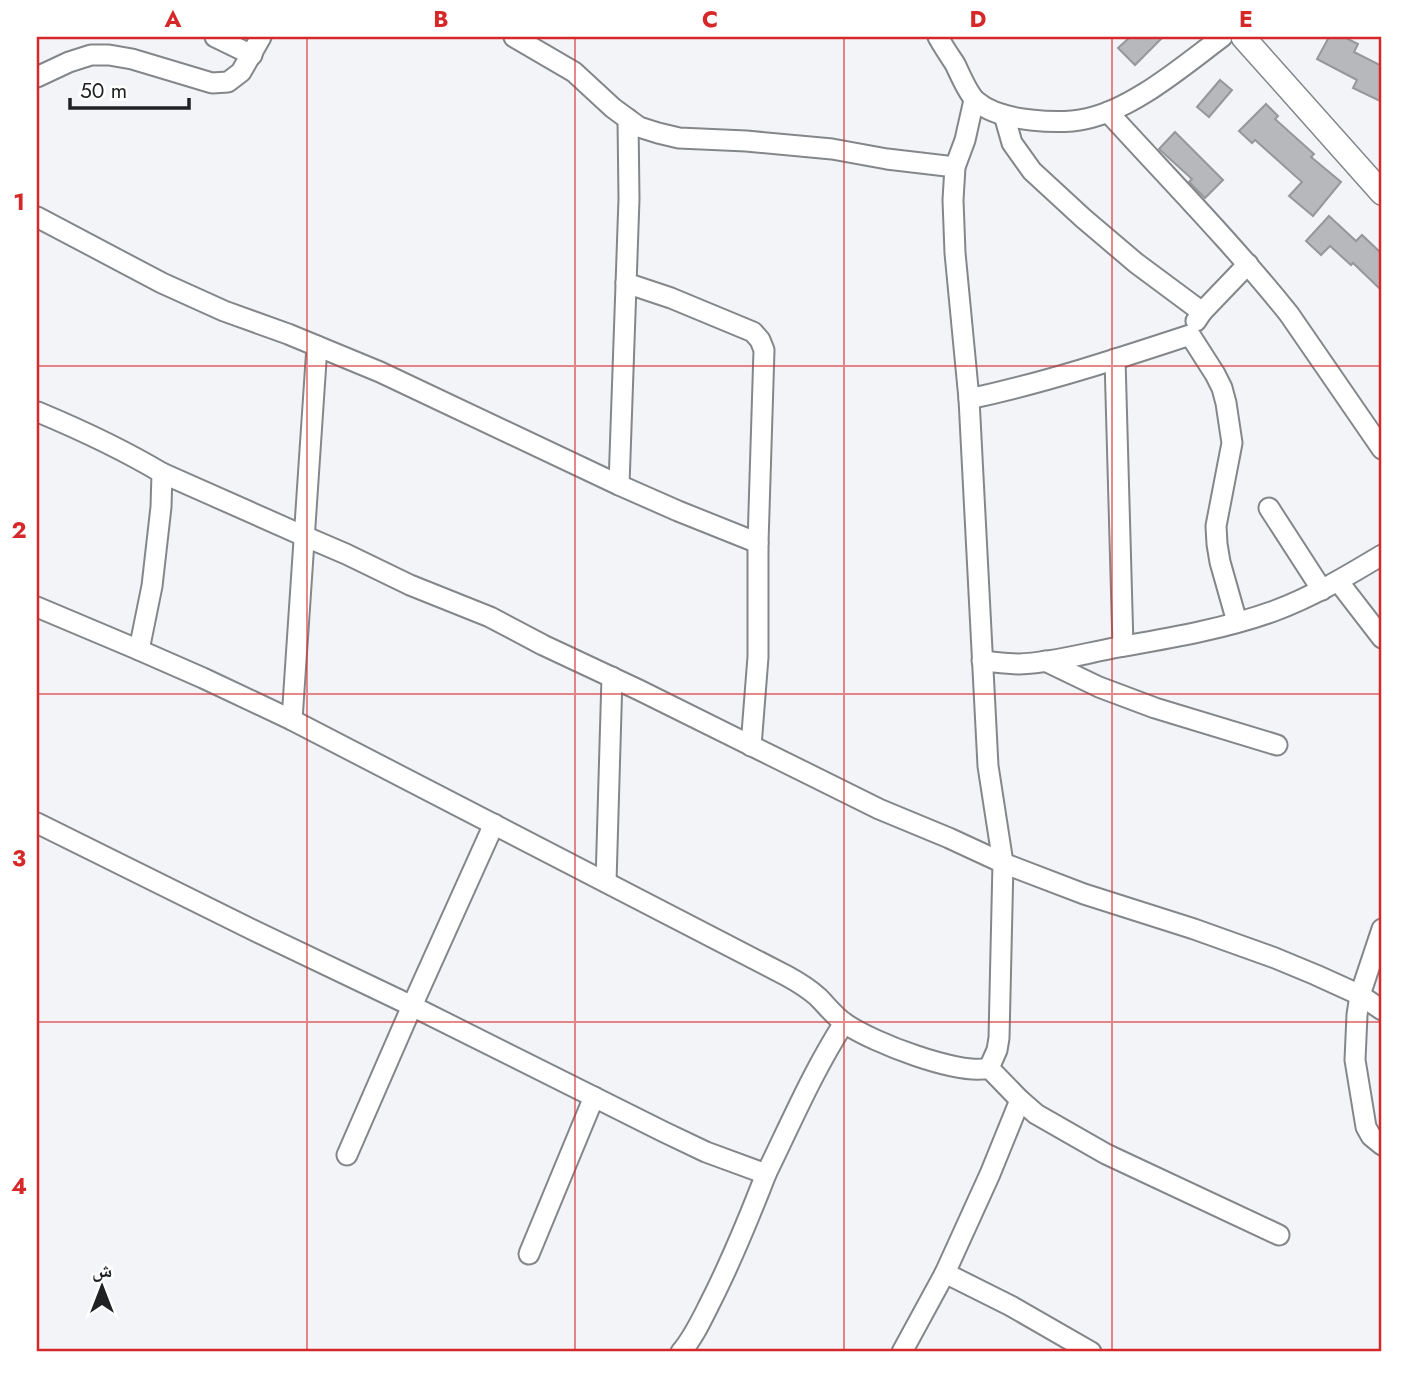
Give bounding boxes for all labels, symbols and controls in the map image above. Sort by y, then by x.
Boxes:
text: A [164,2,182,36]
text: B [433,2,449,36]
text: C [702,2,718,36]
text: D [970,2,987,36]
text: E [1239,2,1253,36]
scale bar [70,66,189,110]
text: 50 m [80,76,127,106]
text: 1 [13,185,25,219]
text: 2 [11,513,27,547]
text: 3 [12,841,26,875]
text: 4 [11,1169,27,1203]
north arrow [66,1252,136,1322]
text: ش [92,1257,112,1284]

